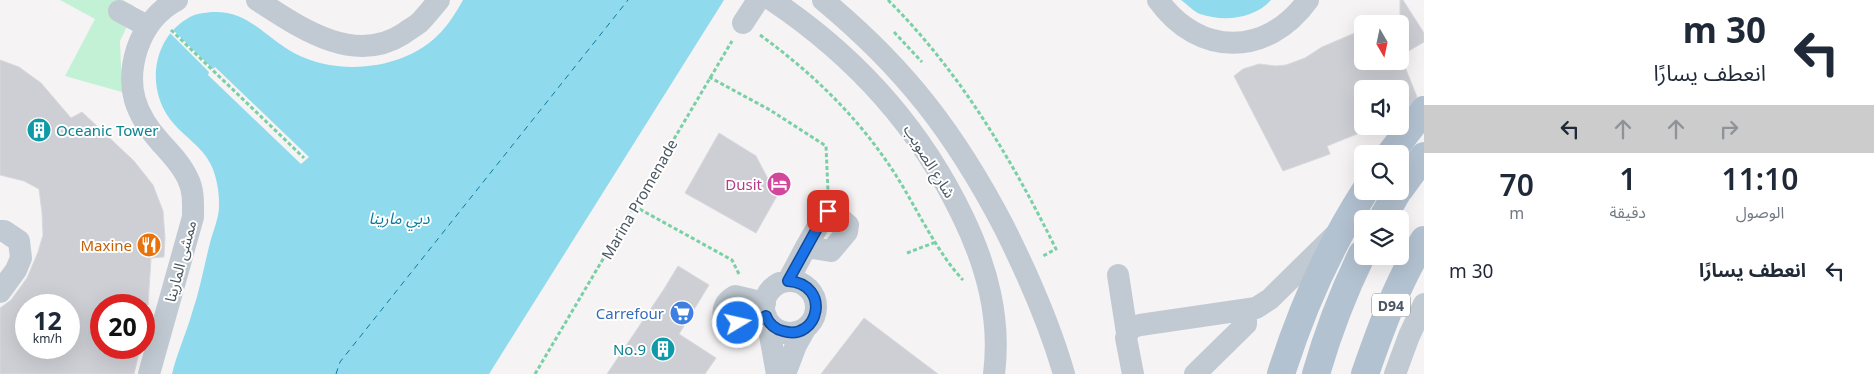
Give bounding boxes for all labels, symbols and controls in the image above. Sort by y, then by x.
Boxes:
text: 30 m [1683,6,1766,53]
north arrow [1354,15,1409,70]
map controls [1354,15,1409,265]
icon: left [1784,20,1849,85]
text: انعطف يسارًا [1653,57,1766,87]
button: sound [1354,80,1409,135]
icon: left [1556,115,1584,143]
icon: ahead [1609,115,1637,143]
icon: ahead [1662,115,1690,143]
icon: right [1715,115,1743,143]
building icon: Oceanic Tower [26,117,52,143]
place label: Oceanic Tower [56,120,159,140]
street label: شارع الصويب [897,121,961,203]
street label: Marina Promenade [596,135,682,263]
button: search [1354,145,1409,200]
text: 1 [1619,158,1636,199]
text: 11:10 [1722,158,1798,199]
text: 70 [1500,164,1534,205]
hotel icon: Dusit [766,171,792,197]
place label: Dusit [725,174,763,194]
pin [807,190,849,232]
icon: arrive [814,197,842,225]
text: دقيقة [1610,201,1646,223]
text: الوصول [1736,201,1784,223]
text: m [1509,202,1524,224]
water label: دبي مارينا [368,207,430,232]
button: layers [1354,210,1409,265]
street label: ممشى المارينا [159,218,201,304]
restaurant icon: Maxine [136,232,162,258]
place label: Maxine [80,235,132,255]
text: انعطف يسارًا [1699,257,1806,283]
icon: left [1821,257,1849,285]
text: 30 m [1449,258,1493,284]
speed limit sign: 20 [90,294,155,359]
road number: D94 [1372,294,1410,316]
position arrow [711,296,763,348]
supermarket icon: Carrefour [669,300,695,326]
text: 12 [33,303,62,337]
place label: Carrefour [596,303,664,323]
text: km/h [33,330,62,347]
building icon: No.9 [650,336,676,362]
place label: No.9 [613,339,646,359]

